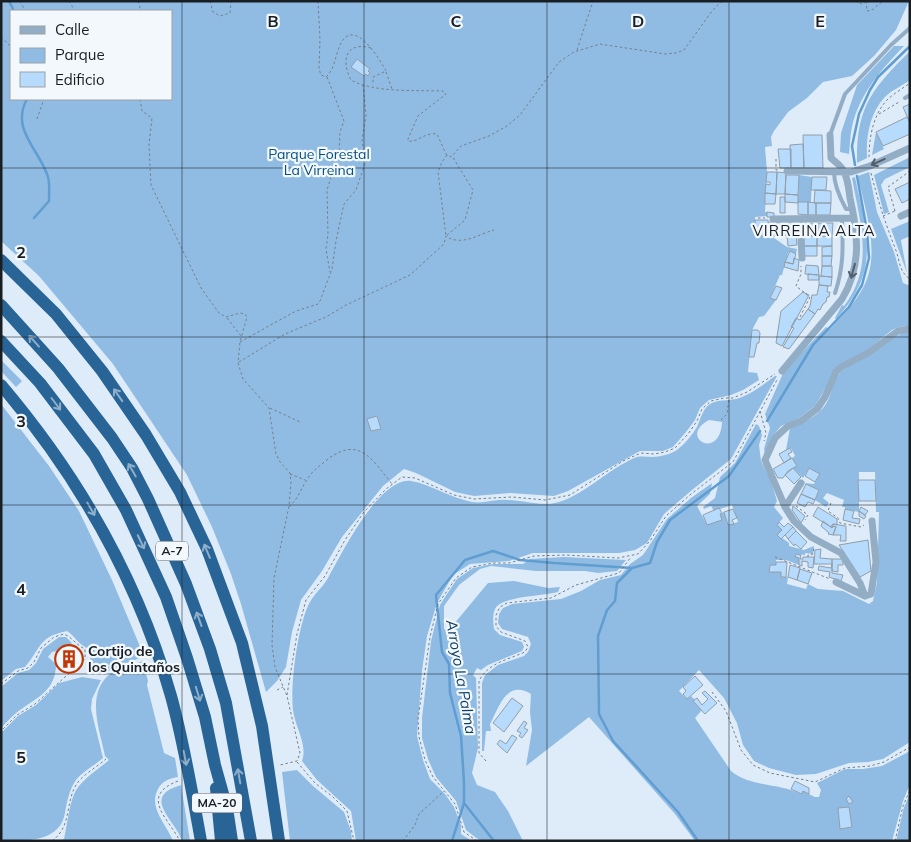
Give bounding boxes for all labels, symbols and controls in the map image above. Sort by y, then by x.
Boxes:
legend [10,10,172,100]
text: B [267,11,279,31]
text: C [451,11,462,31]
text: D [632,11,644,31]
text: E [815,11,825,31]
text: Calle [55,20,89,39]
text: Parque [55,45,105,64]
text: Edificio [55,70,105,89]
park label: Parque Forestal La Virreina [268,145,370,179]
one-way arrow [871,158,886,168]
district label: VIRREINA ALTA [752,221,876,240]
text: 2 [16,242,26,262]
one-way arrow [848,263,857,279]
one-way arrow [28,335,40,348]
one-way arrow [113,388,123,402]
one-way arrow [51,397,61,411]
text: 3 [16,411,26,431]
one-way arrow [127,464,137,478]
one-way arrow [86,501,96,515]
one-way arrow [136,534,146,549]
road number: A-7 [156,542,188,560]
one-way arrow [202,544,212,559]
text: 4 [16,579,26,599]
one-way arrow [194,611,203,627]
water label: Arroyo La Palma [442,617,481,736]
place label: Cortijo de los Quintaños [88,642,180,676]
building icon: Cortijo de los Quintaños [54,644,84,674]
one-way arrow [194,685,204,701]
text: 5 [16,747,26,767]
one-way arrow [181,749,190,765]
one-way arrow [233,768,243,784]
road number: MA-20 [192,794,242,812]

